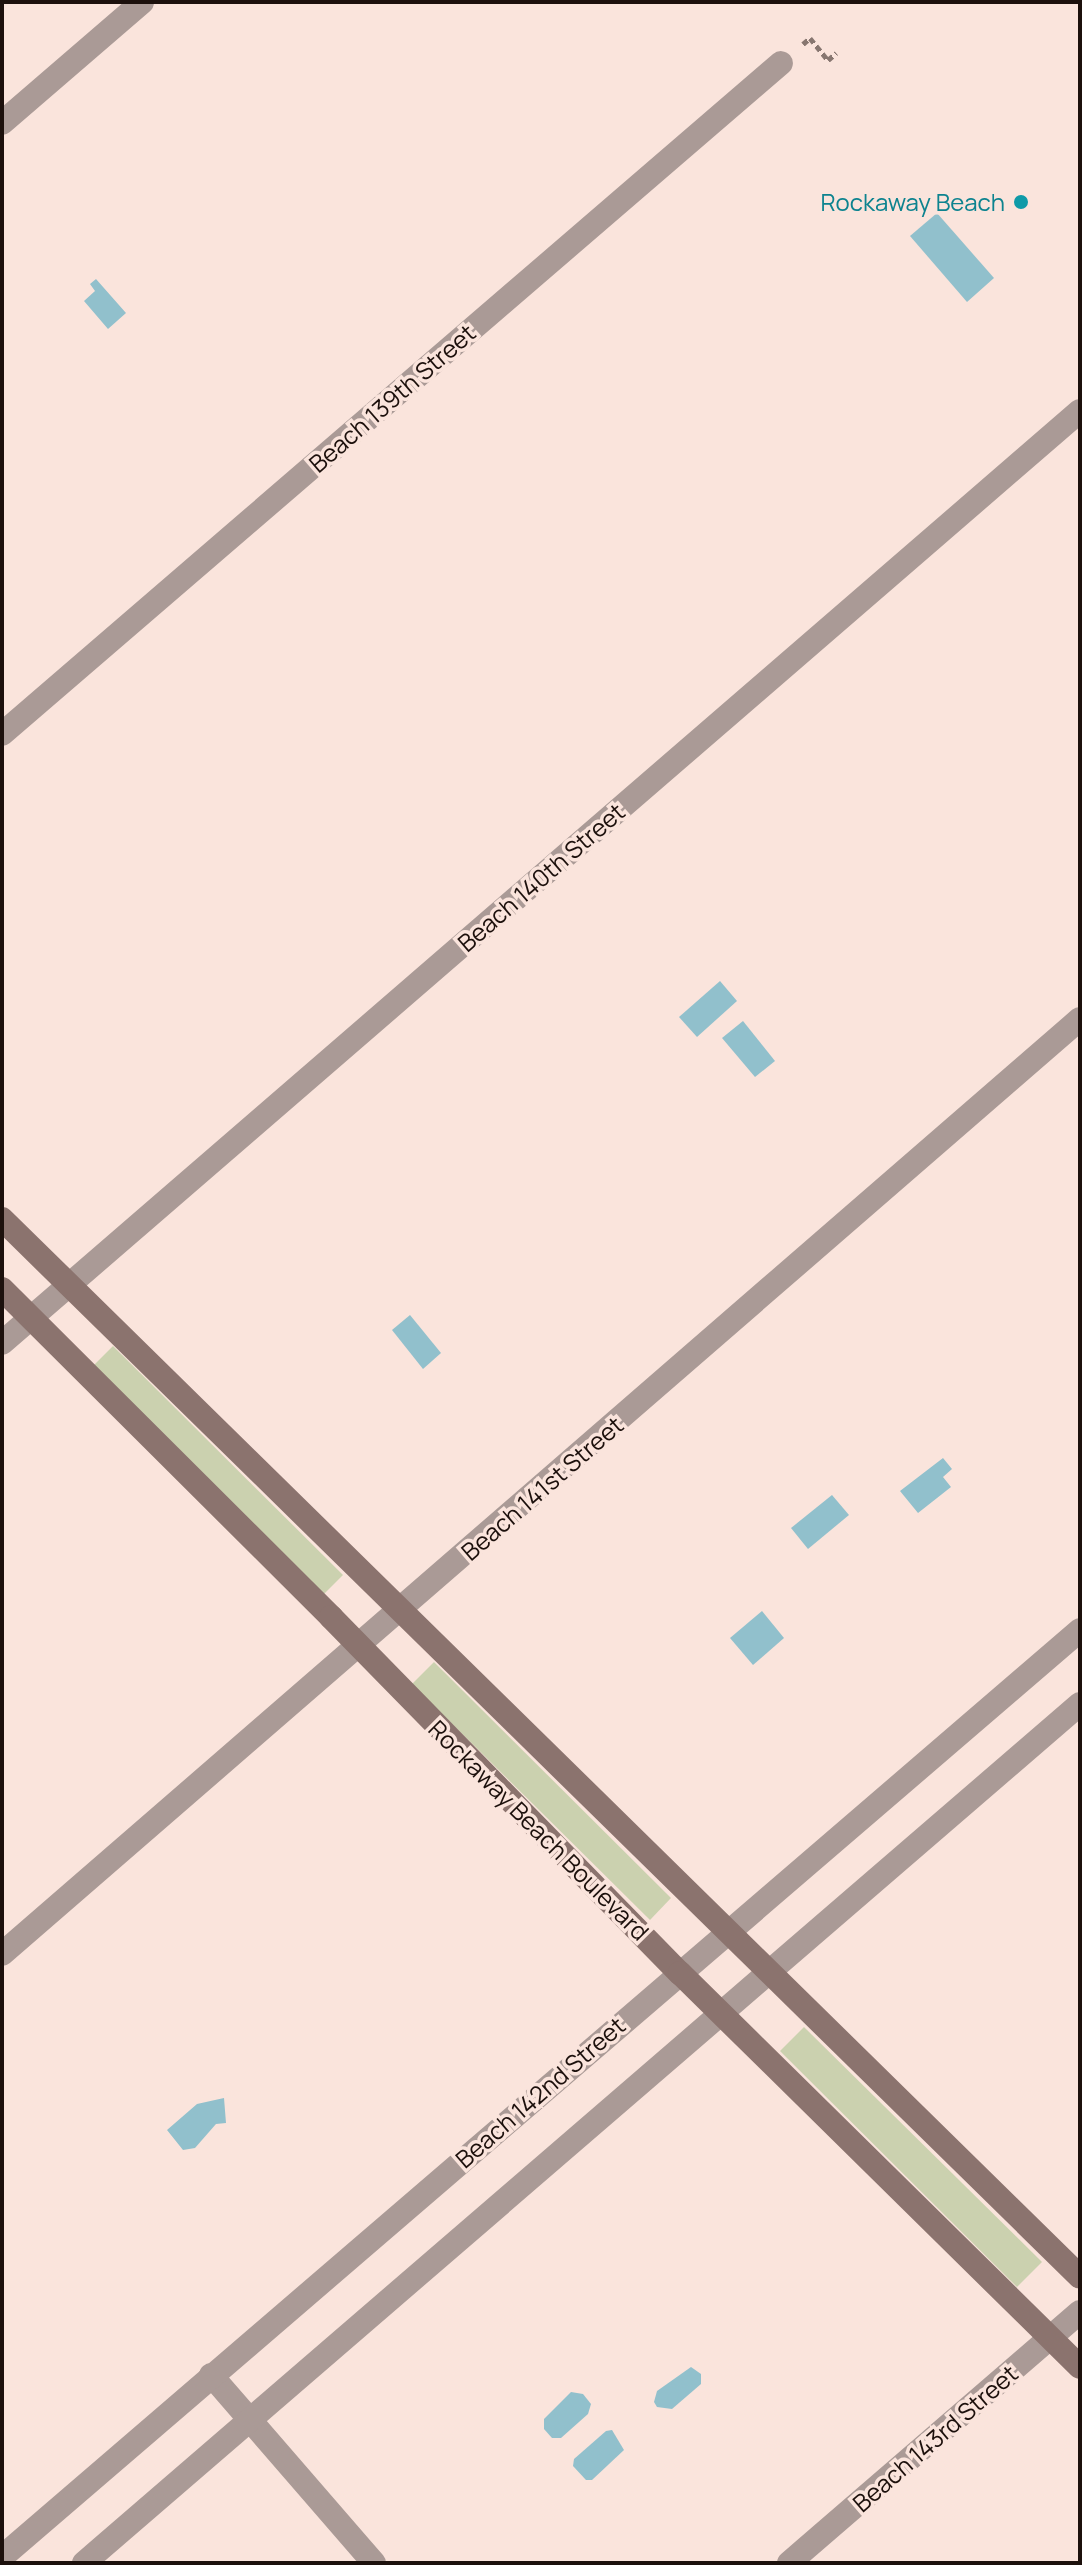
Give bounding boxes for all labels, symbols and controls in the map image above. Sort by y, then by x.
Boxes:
place label: Rockaway Beach [820,188,1005,216]
marker: Rockaway Beach [1012,193,1030,211]
street label: Beach 139th Street [303,318,481,478]
street label: Beach 140th Street [452,797,630,957]
street label: Beach 141st Street [455,1410,629,1566]
street label: Rockaway Beach Boulevard [423,1714,655,1946]
street label: Beach 142nd Street [449,2011,631,2173]
street label: Beach 143rd Street [847,2359,1023,2517]

